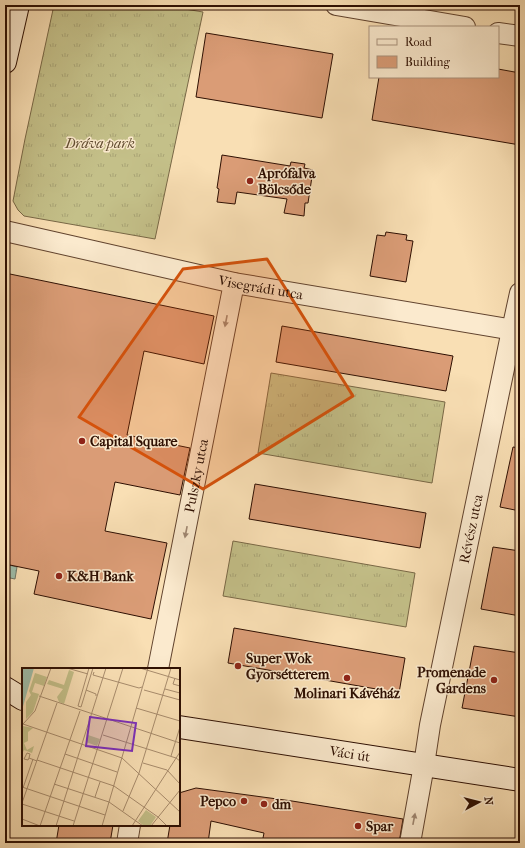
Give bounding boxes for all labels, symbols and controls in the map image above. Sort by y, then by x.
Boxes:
legend [369,26,499,78]
text: Road [405,35,432,49]
text: Building [405,55,450,69]
park label: Dráva park [64,135,135,152]
place label: Aprófalva Bölcsőde [257,165,316,198]
marker: Aprófalva Bölcsőde [245,176,255,186]
street label: Visegrádi utca [216,271,305,303]
one-way arrow [223,315,229,328]
place label: Capital Square [90,433,178,450]
marker: Capital Square [77,436,87,446]
street label: Pulszky utca [180,437,212,514]
street label: Révész utca [455,492,486,565]
one-way arrow [182,525,188,538]
place label: K&H Bank [67,568,134,585]
marker: K&H Bank [54,571,64,581]
place label: Super Wok Gyorsétterem [246,650,330,683]
marker: Super Wok Gyorsétterem [233,661,243,671]
place label: Promenade Gardens [417,664,487,697]
inset map [22,668,180,826]
marker: Molinari Kávéház [342,673,352,683]
marker: Promenade Gardens [489,675,499,685]
place label: Molinari Kávéház [293,685,401,702]
street label: Váci út [327,742,371,765]
north arrow [459,782,499,822]
place label: Pepco [200,793,236,810]
marker: Pepco [239,796,249,806]
place label: dm [272,796,292,813]
text: N [481,796,495,806]
marker: dm [259,799,269,809]
one-way arrow [411,813,417,825]
place label: Spar [366,818,394,835]
marker: Spar [353,821,363,831]

